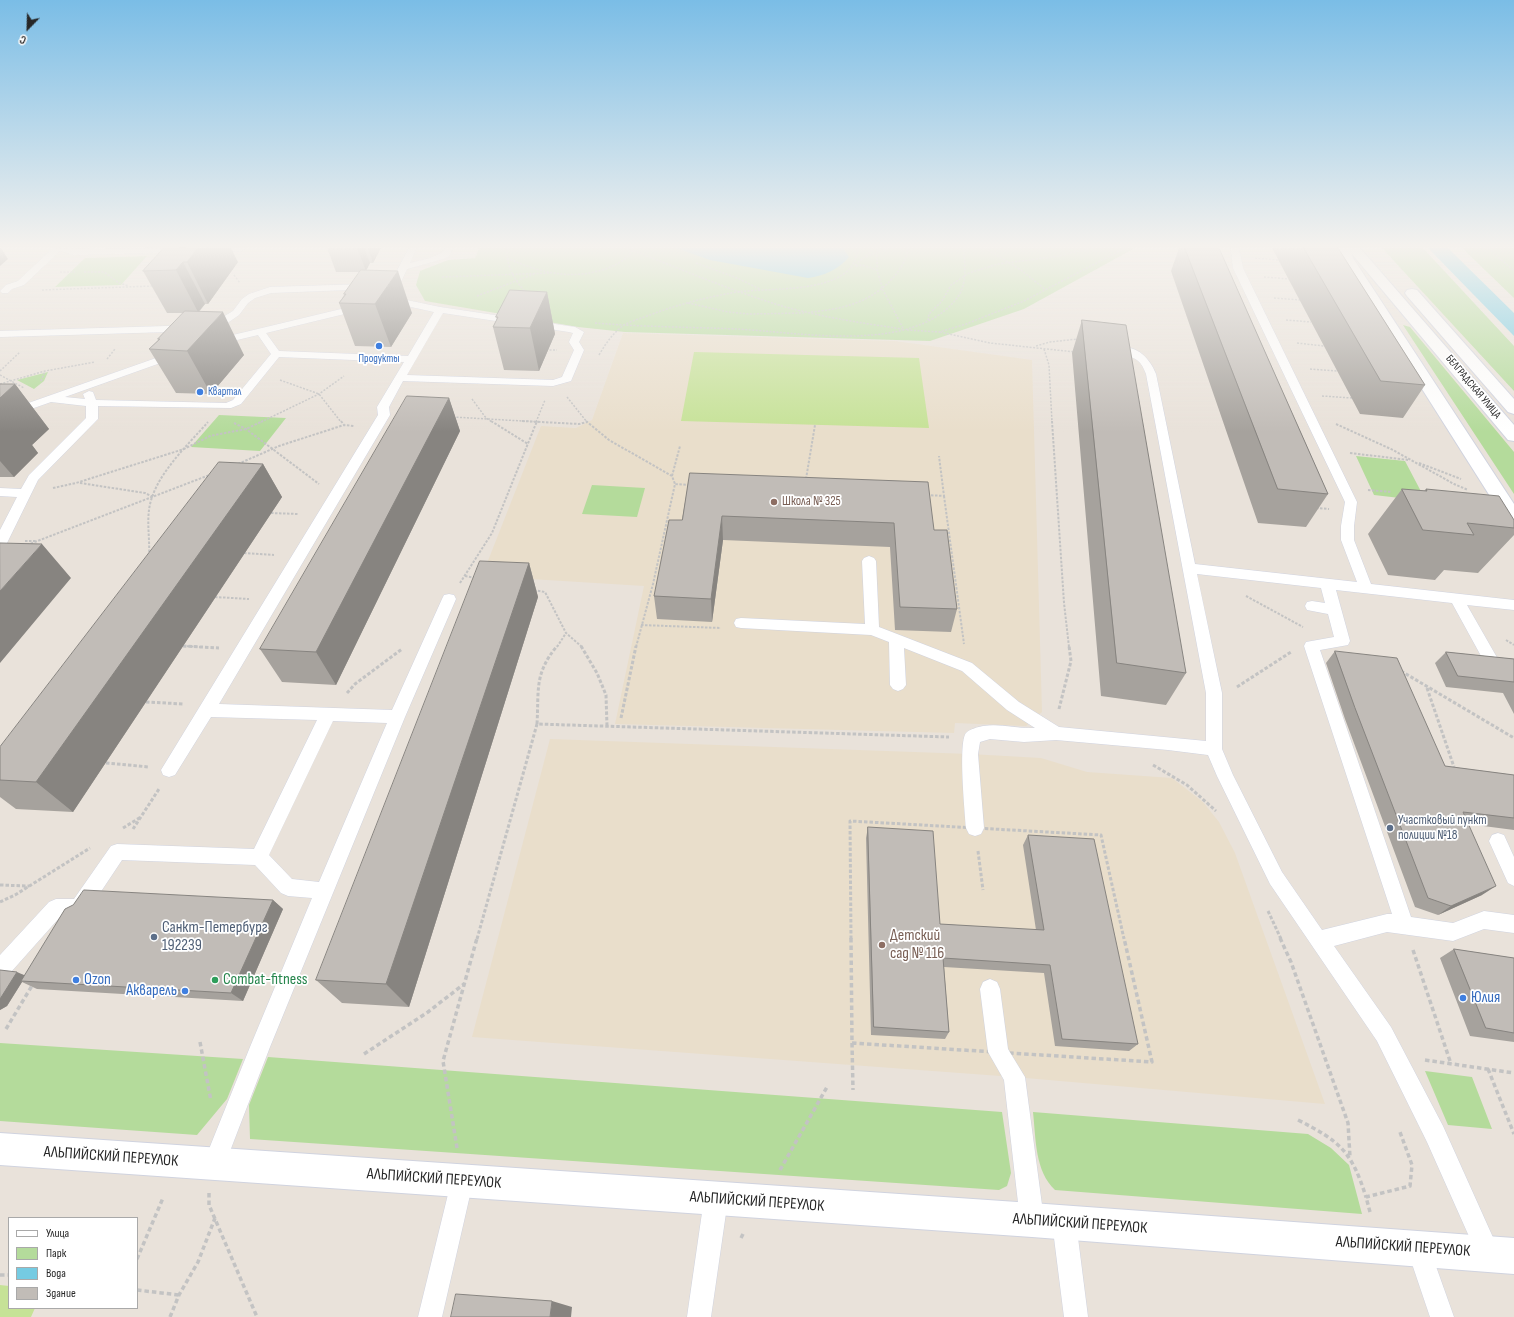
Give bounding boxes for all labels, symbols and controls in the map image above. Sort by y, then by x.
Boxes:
north arrow [8,8,48,48]
text: С [18,32,28,47]
marker: Продукты [374,341,384,351]
place label: Продукты [359,352,399,366]
street label: БЕЛГРАДСКАЯ УЛИЦА [1443,352,1503,422]
place label: Квартал [208,385,241,399]
marker: Квартал [195,387,205,397]
place label: Школа № 325 [782,494,841,510]
marker: Школа № 325 [769,497,779,507]
place label: Участковый пункт полиции №18 [1398,813,1486,844]
marker: Участковый пункт полиции №18 [1385,823,1395,833]
place label: Санкт-Петербург 192239 [162,918,268,956]
place label: Детский сад № 116 [890,926,944,964]
marker: Санкт-Петербург 192239 [149,932,159,942]
marker: Детский сад № 116 [877,940,887,950]
place label: Ozon [84,970,111,990]
place label: Combat-fitness [223,970,308,990]
marker: Ozon [71,975,81,985]
marker: Combat-fitness [210,975,220,985]
place label: Акварель [126,981,177,1001]
marker: Акварель [180,986,190,996]
place label: Юлия [1471,988,1500,1008]
marker: Юлия [1458,993,1468,1003]
street label: АЛЬПИЙСКИЙ ПЕРЕУЛОК [43,1143,179,1171]
street label: АЛЬПИЙСКИЙ ПЕРЕУЛОК [366,1165,502,1193]
street label: АЛЬПИЙСКИЙ ПЕРЕУЛОК [689,1188,825,1216]
street label: АЛЬПИЙСКИЙ ПЕРЕУЛОК [1012,1210,1148,1238]
legend [8,1217,138,1309]
text: Улица [46,1226,69,1241]
street label: АЛЬПИЙСКИЙ ПЕРЕУЛОК [1335,1233,1471,1261]
text: Парк [46,1246,66,1261]
text: Вода [46,1266,66,1281]
text: Здание [46,1286,76,1301]

